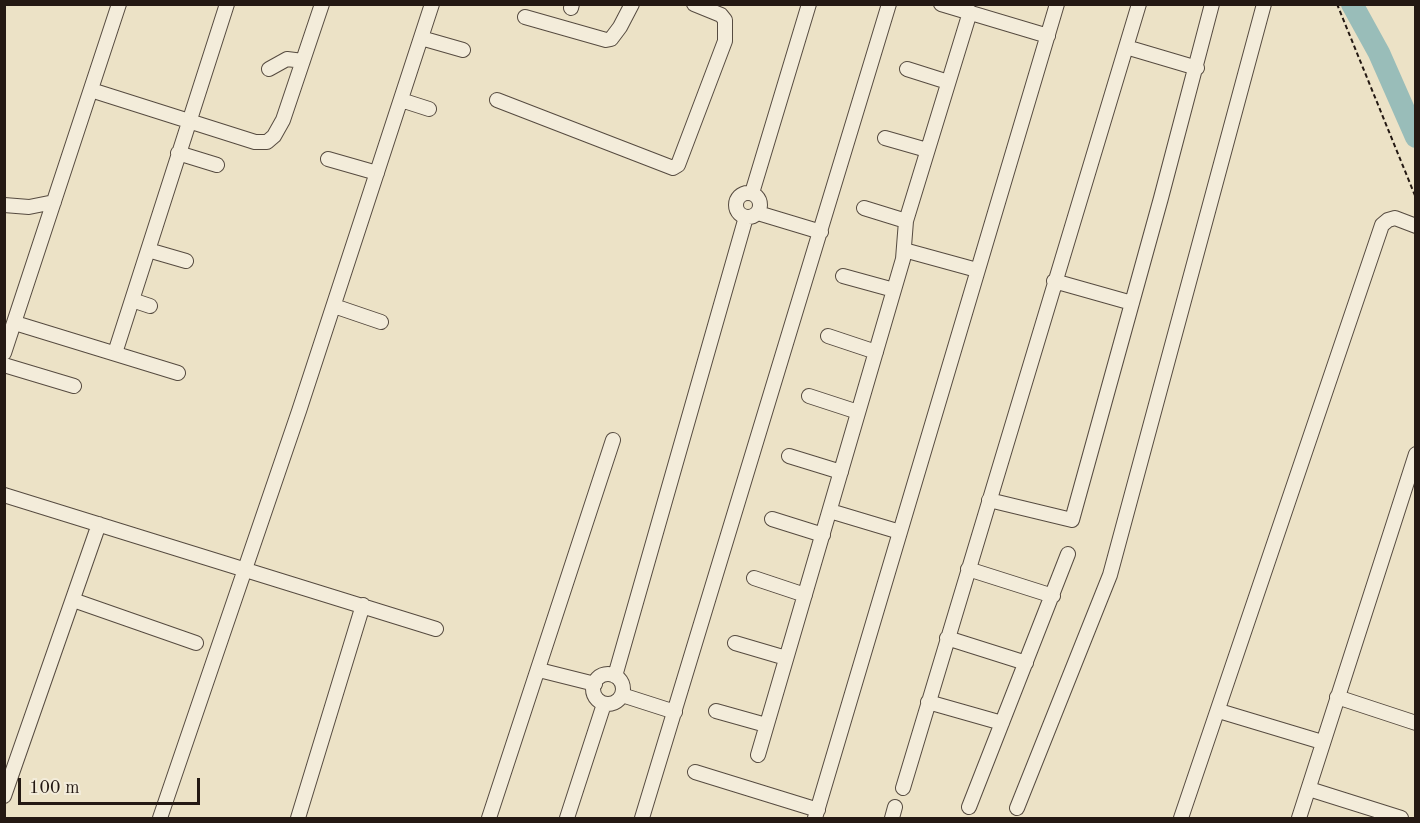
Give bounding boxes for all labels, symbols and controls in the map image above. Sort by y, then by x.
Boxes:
scale bar [21,766,202,804]
text: 100 m [29,779,80,797]

